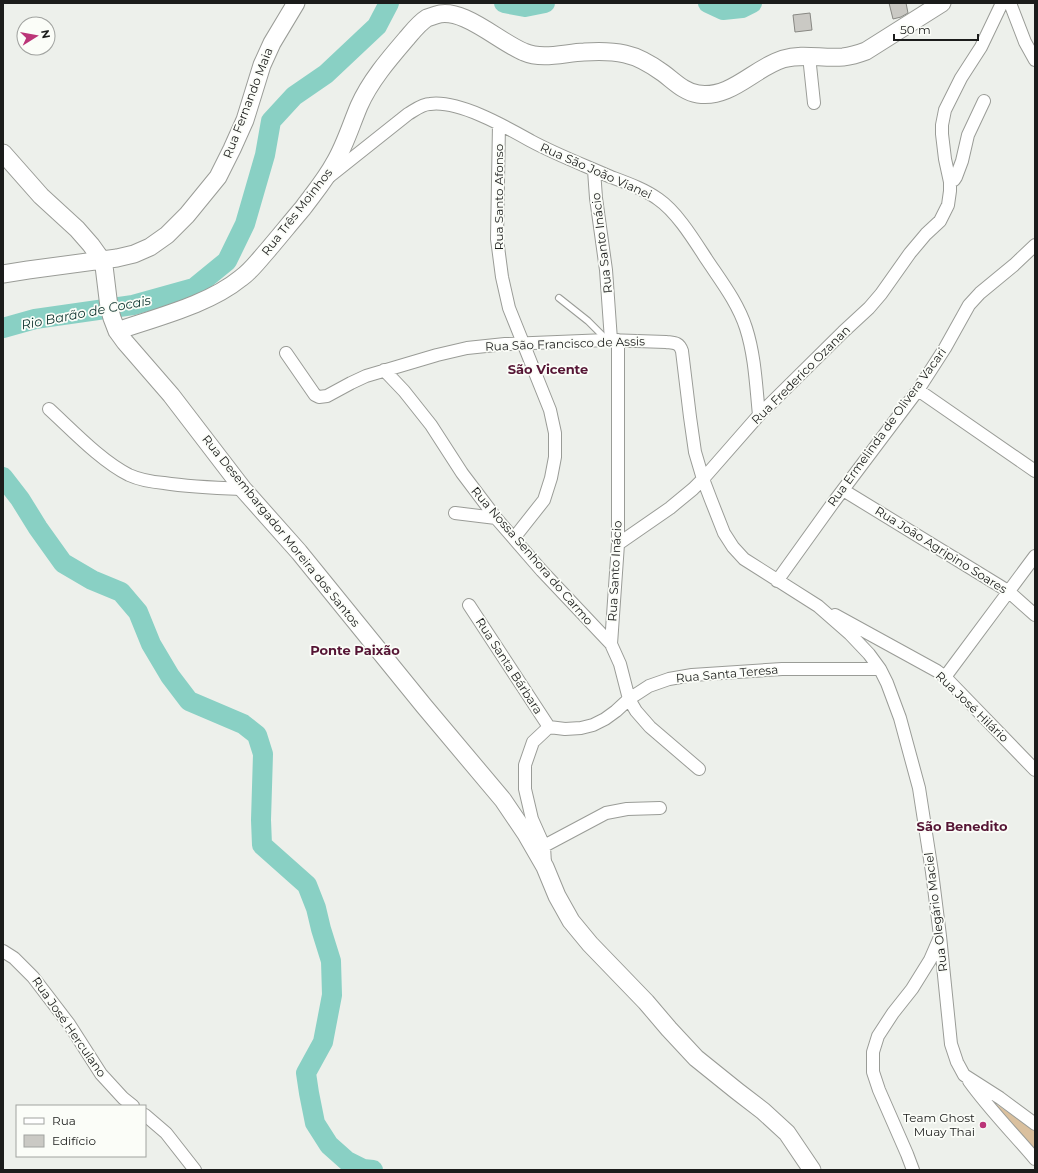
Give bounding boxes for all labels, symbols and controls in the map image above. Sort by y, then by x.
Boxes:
north arrow [16,16,56,56]
scale bar [894,16,978,42]
text: 50 m [900,22,931,37]
text: N [38,28,54,40]
street label: Rua Fernando Maia [220,45,276,160]
street label: Rua São João Vianei [538,139,654,202]
street label: Rua Santo Afonso [491,144,506,250]
street label: Rua Três Moinhos [258,165,335,258]
street label: Rua Santo Inácio [588,192,615,294]
water label: Rio Barão de Cocais [20,291,153,332]
street label: Rua Frederico Ozanan [748,322,853,427]
street label: Rua São Francisco de Assis [485,333,645,354]
street label: Rua Ermelinda de Olivera Vacari [824,344,949,509]
district label: São Vicente [508,361,588,377]
street label: Rua Desembargador Moreira dos Santos [199,432,364,630]
street label: Rua Nossa Senhora do Carmo [468,483,597,628]
street label: Rua João Agripino Soares [873,503,1010,596]
street label: Rua Santo Inácio [604,520,625,622]
street label: Rua Santa Bárbara [473,615,546,717]
district label: Ponte Paixão [310,642,400,658]
street label: Rua Santa Teresa [675,662,779,685]
street label: Rua José Hilário [933,668,1012,745]
district label: São Benedito [917,818,1008,834]
street label: Rua Olegário Maciel [921,851,950,973]
street label: Rua José Herculano [29,974,110,1080]
legend [16,1105,146,1157]
place label: Team Ghost Muay Thai [903,1110,975,1139]
text: Rua [52,1113,76,1128]
marker: Team Ghost Muay Thai [978,1120,988,1130]
text: Edifício [52,1133,96,1148]

